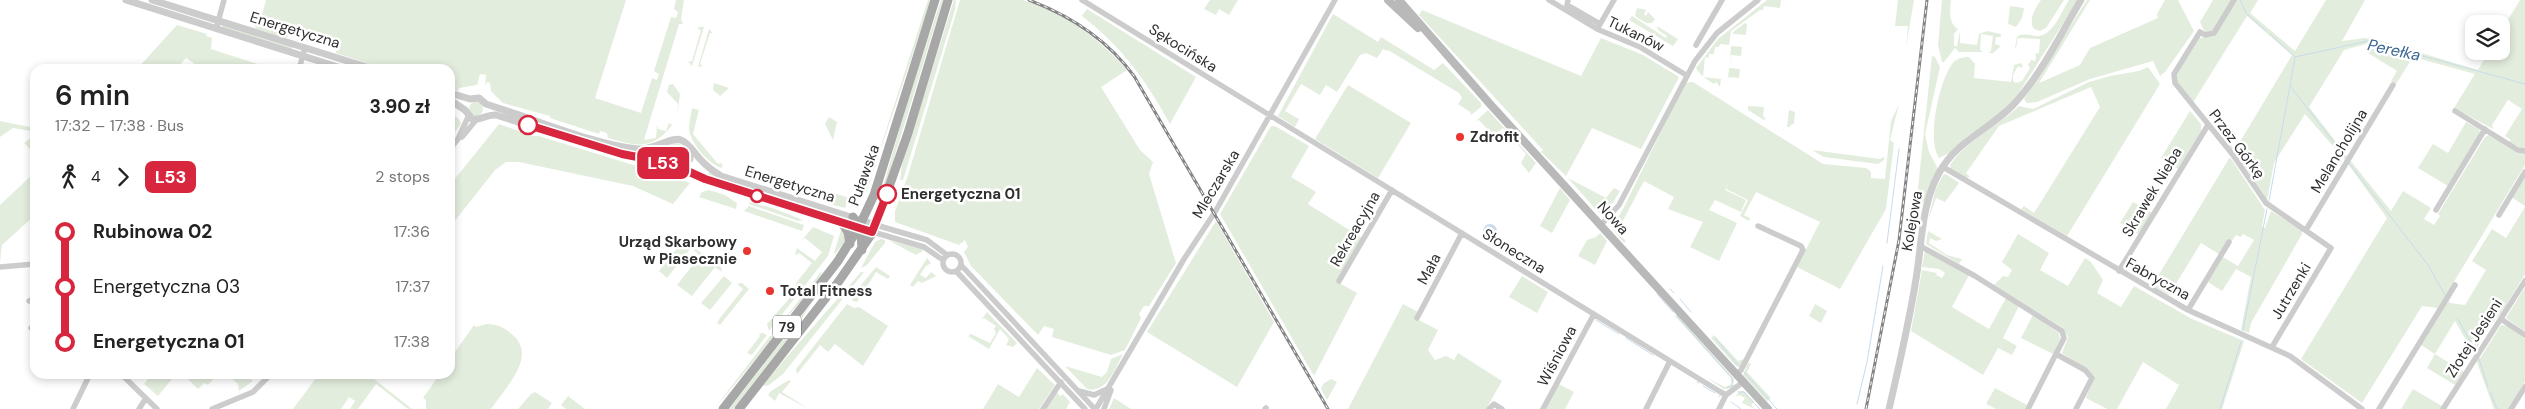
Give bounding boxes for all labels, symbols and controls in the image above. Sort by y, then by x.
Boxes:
street label: Energetyczna [248,7,342,53]
street label: Tukanów [1604,12,1668,57]
map controls [2465,15,2510,60]
button: layers [2465,15,2510,60]
street label: Sękocińska [1145,19,1221,77]
water label: Perełka [2366,34,2423,66]
text: 6 min [55,77,130,114]
text: 3.90 zł [370,94,430,119]
street label: Przez Górkę [2204,105,2270,183]
street label: Melancholijna [2306,105,2372,197]
text: 17:32 – 17:38 · Bus [55,115,184,136]
unlabelled marker [518,115,538,135]
place label: Zdrofit [1470,127,1519,147]
marker: Zdrofit [1454,131,1466,143]
street label: Puławska [844,142,884,208]
street label: Skrawek Nieba [2117,144,2187,240]
street label: Mleczarska [1188,146,1244,222]
line badge: L53 [634,147,692,179]
text: L53 [647,151,679,175]
street label: Energetyczna [743,161,837,207]
icon: walk [55,163,83,191]
icon: forward [109,163,137,191]
text: L53 [155,165,186,189]
text: 4 [91,166,101,187]
text: 2 stops [375,166,430,187]
marker: Energetyczna 01 [877,184,897,204]
place label: Energetyczna 01 [901,184,1021,204]
street label: Rekreacyjna [1325,188,1385,270]
unlabelled marker [750,189,764,203]
street label: Kolejowa [1897,189,1927,253]
street label: Nowa [1593,197,1633,239]
text: Rubinowa 02 [93,219,212,244]
text: 17:36 [394,221,430,242]
street label: Słoneczna [1479,224,1549,278]
place label: Urząd Skarbowy w Piasecznie [619,232,737,269]
marker: Urząd Skarbowy w Piasecznie [741,245,753,257]
street label: Mała [1412,250,1446,288]
street label: Fabryczna [2122,253,2194,305]
street label: Jutrzenki [2266,259,2316,323]
text: Energetyczna 03 [93,274,240,299]
text: 17:37 [396,276,430,297]
place label: Total Fitness [780,281,872,301]
marker: Total Fitness [764,285,776,297]
street label: Złotej Jesieni [2441,295,2507,381]
road number: 79 [773,316,801,338]
street label: Wiśniowa [1533,322,1581,390]
text: Energetyczna 01 [93,329,244,354]
text: 17:38 [394,331,430,352]

